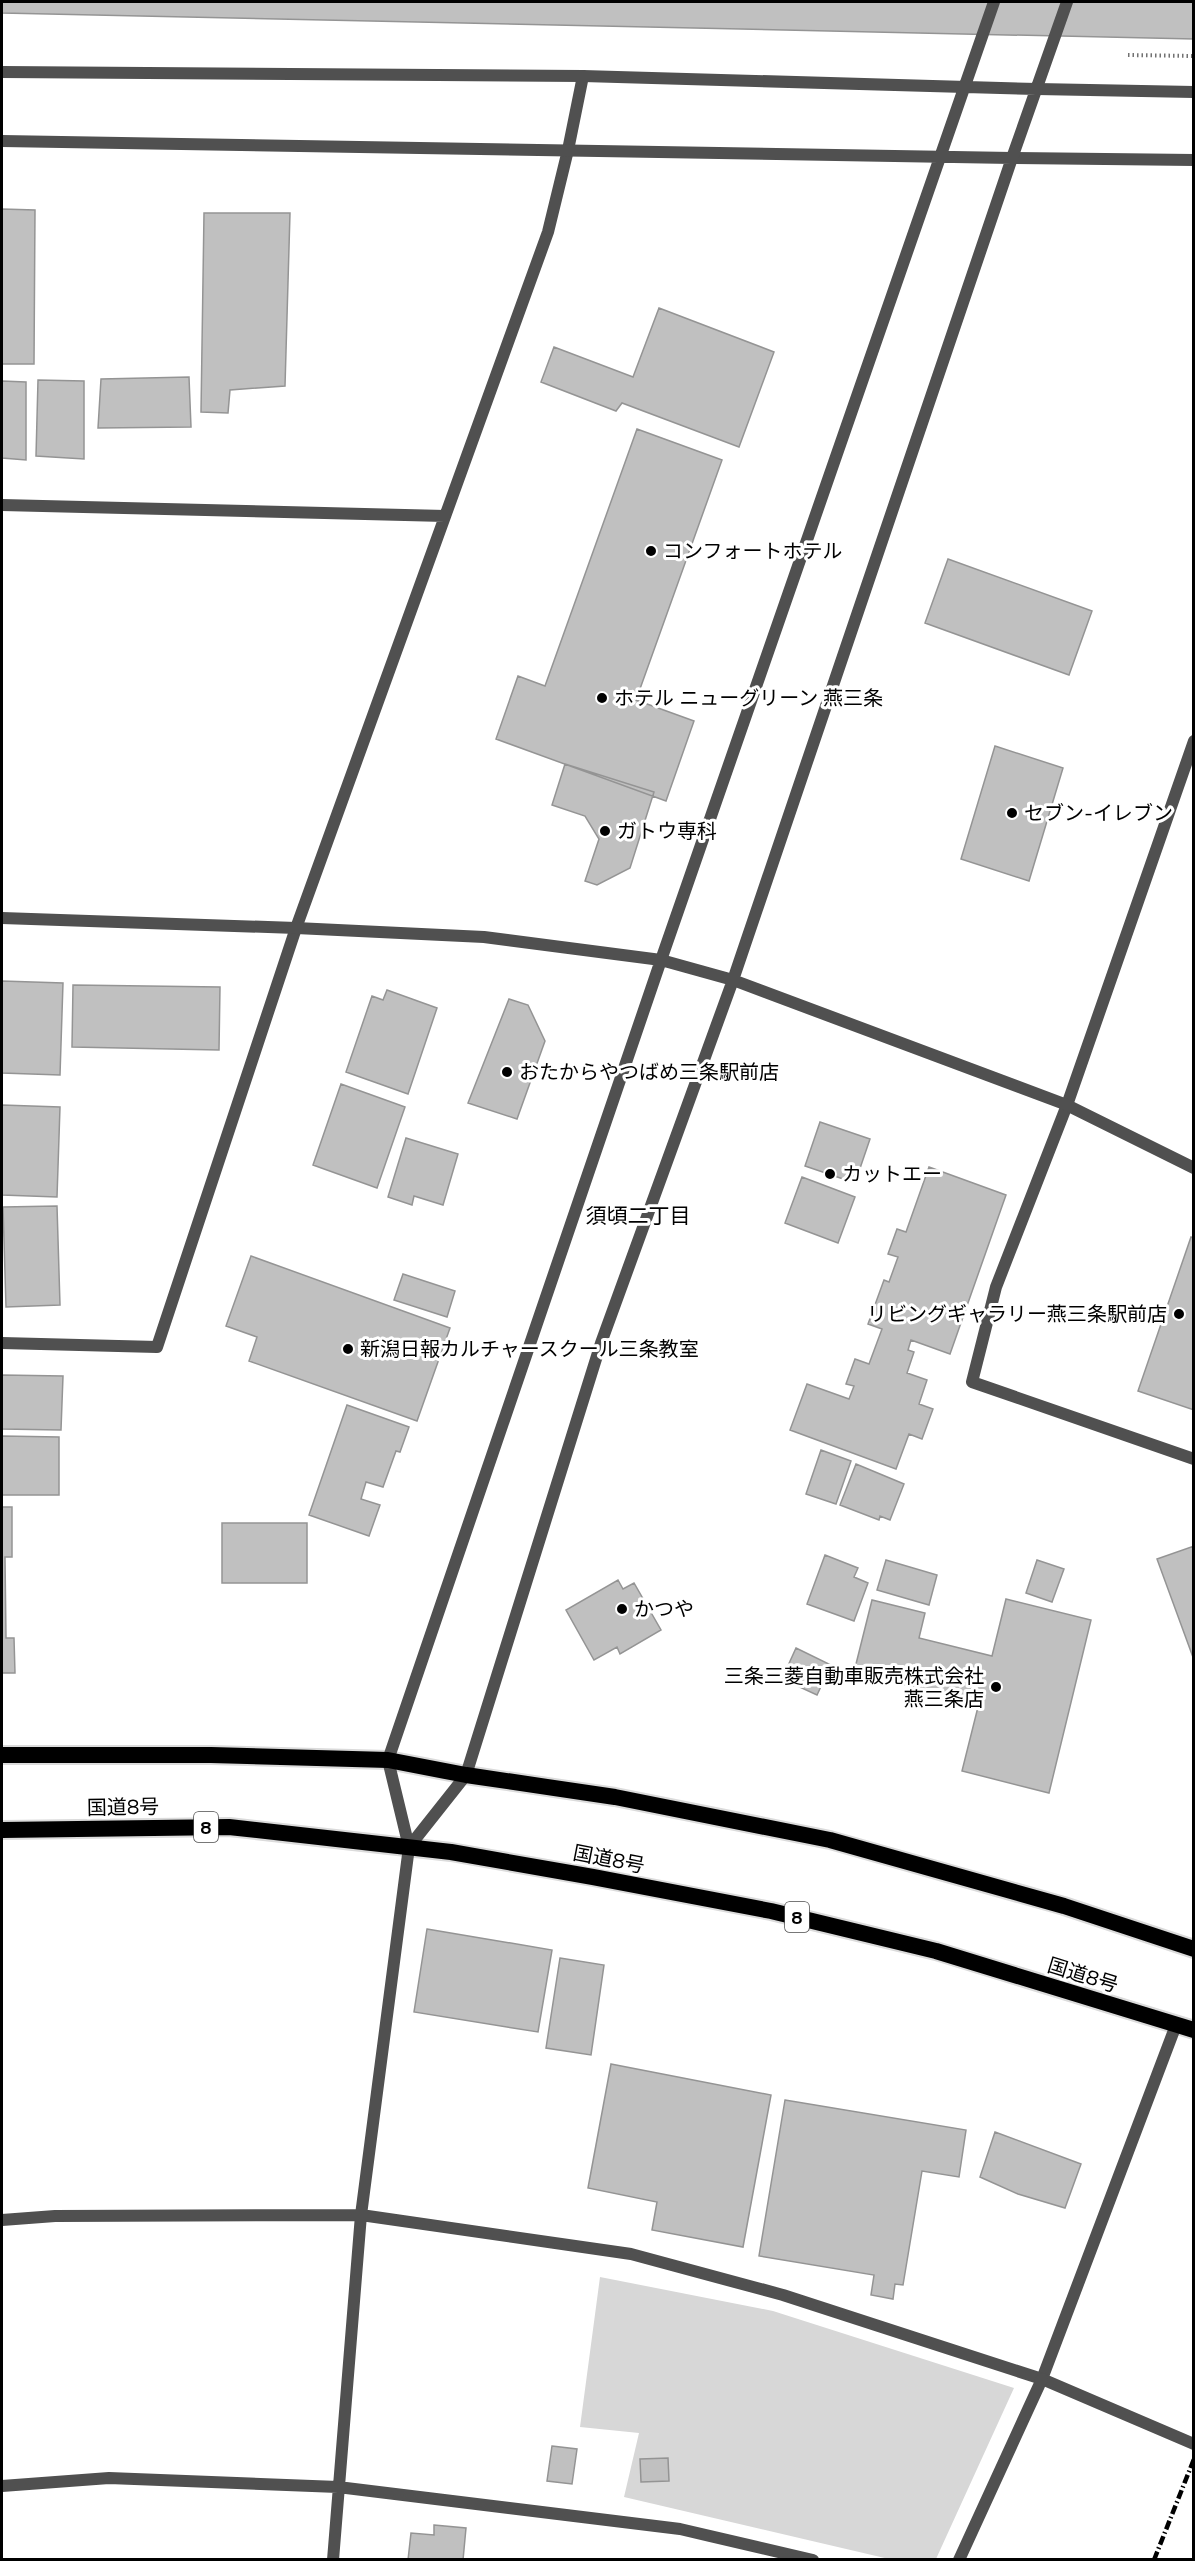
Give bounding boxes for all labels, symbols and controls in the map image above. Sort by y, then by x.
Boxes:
place label: コンフォートホテル [663,538,842,564]
marker: コンフォートホテル [644,544,658,558]
place label: ホテル ニューグリーン 燕三条 [614,685,883,711]
marker: ホテル ニューグリーン 燕三条 [595,691,609,705]
place label: セブン-イレブン [1024,800,1173,826]
marker: セブン-イレブン [1005,806,1019,820]
place label: ガトウ専科 [617,818,717,844]
marker: ガトウ専科 [598,824,612,838]
place label: おたからやつばめ三条駅前店 [519,1059,779,1085]
marker: おたからやつばめ三条駅前店 [500,1065,514,1079]
place label: カットエー [842,1161,942,1187]
marker: カットエー [823,1167,837,1181]
district label: 須頃二丁目 [586,1202,691,1229]
place label: リビングギャラリー燕三条駅前店 [867,1301,1167,1327]
marker: リビングギャラリー燕三条駅前店 [1172,1307,1186,1321]
place label: 新潟日報カルチャースクール三条教室 [360,1336,699,1362]
marker: 新潟日報カルチャースクール三条教室 [341,1342,355,1356]
place label: かつや [634,1596,694,1622]
marker: かつや [615,1602,629,1616]
place label: 三条三菱自動車販売株式会社 燕三条店 [724,1663,984,1712]
marker: 三条三菱自動車販売株式会社 燕三条店 [989,1680,1003,1694]
street label: 国道8号 [87,1793,159,1821]
road number: 8 [194,1812,218,1842]
street label: 国道8号 [571,1839,647,1879]
road number: 8 [785,1902,809,1932]
street label: 国道8号 [1045,1952,1121,1998]

